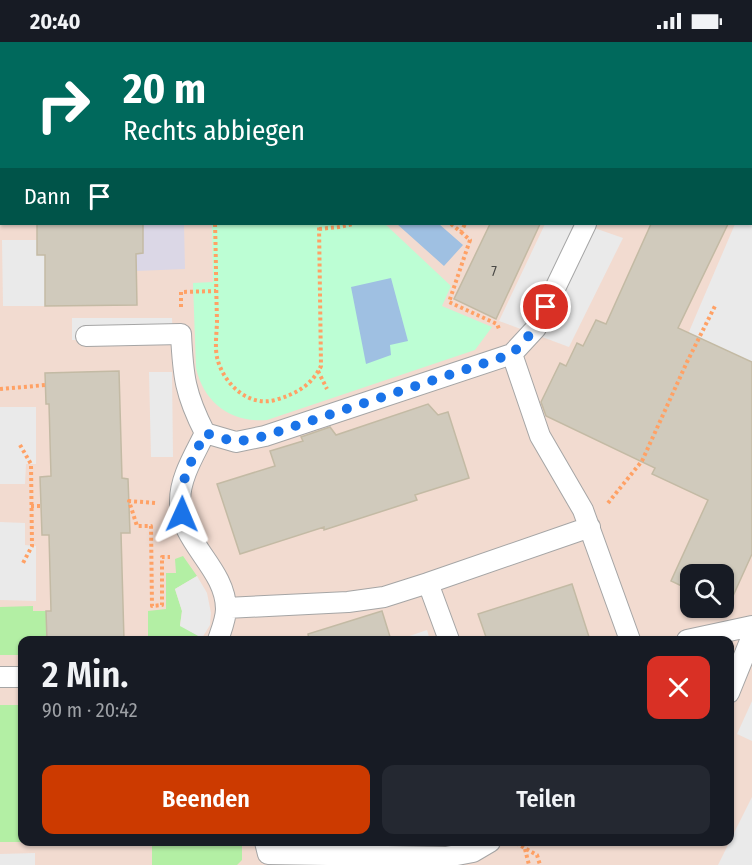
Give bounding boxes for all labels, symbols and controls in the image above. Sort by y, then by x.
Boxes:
text: 20:40 [30,8,80,35]
text: 20 m [123,64,206,114]
icon: right [24,66,102,144]
text: Rechts abbiegen [123,115,305,147]
icon: arrive [83,180,116,213]
text: Dann [24,183,71,210]
house number: 7 [491,263,497,280]
pin [520,281,571,332]
icon: arrive [529,290,562,323]
position arrow [150,482,214,546]
map controls [680,564,734,618]
button: search [680,564,734,618]
text: 2 Min. [42,653,128,697]
button: close [647,656,710,719]
text: 90 m · 20:42 [42,698,137,722]
button: Beenden [42,765,370,834]
button: Teilen [382,765,710,834]

